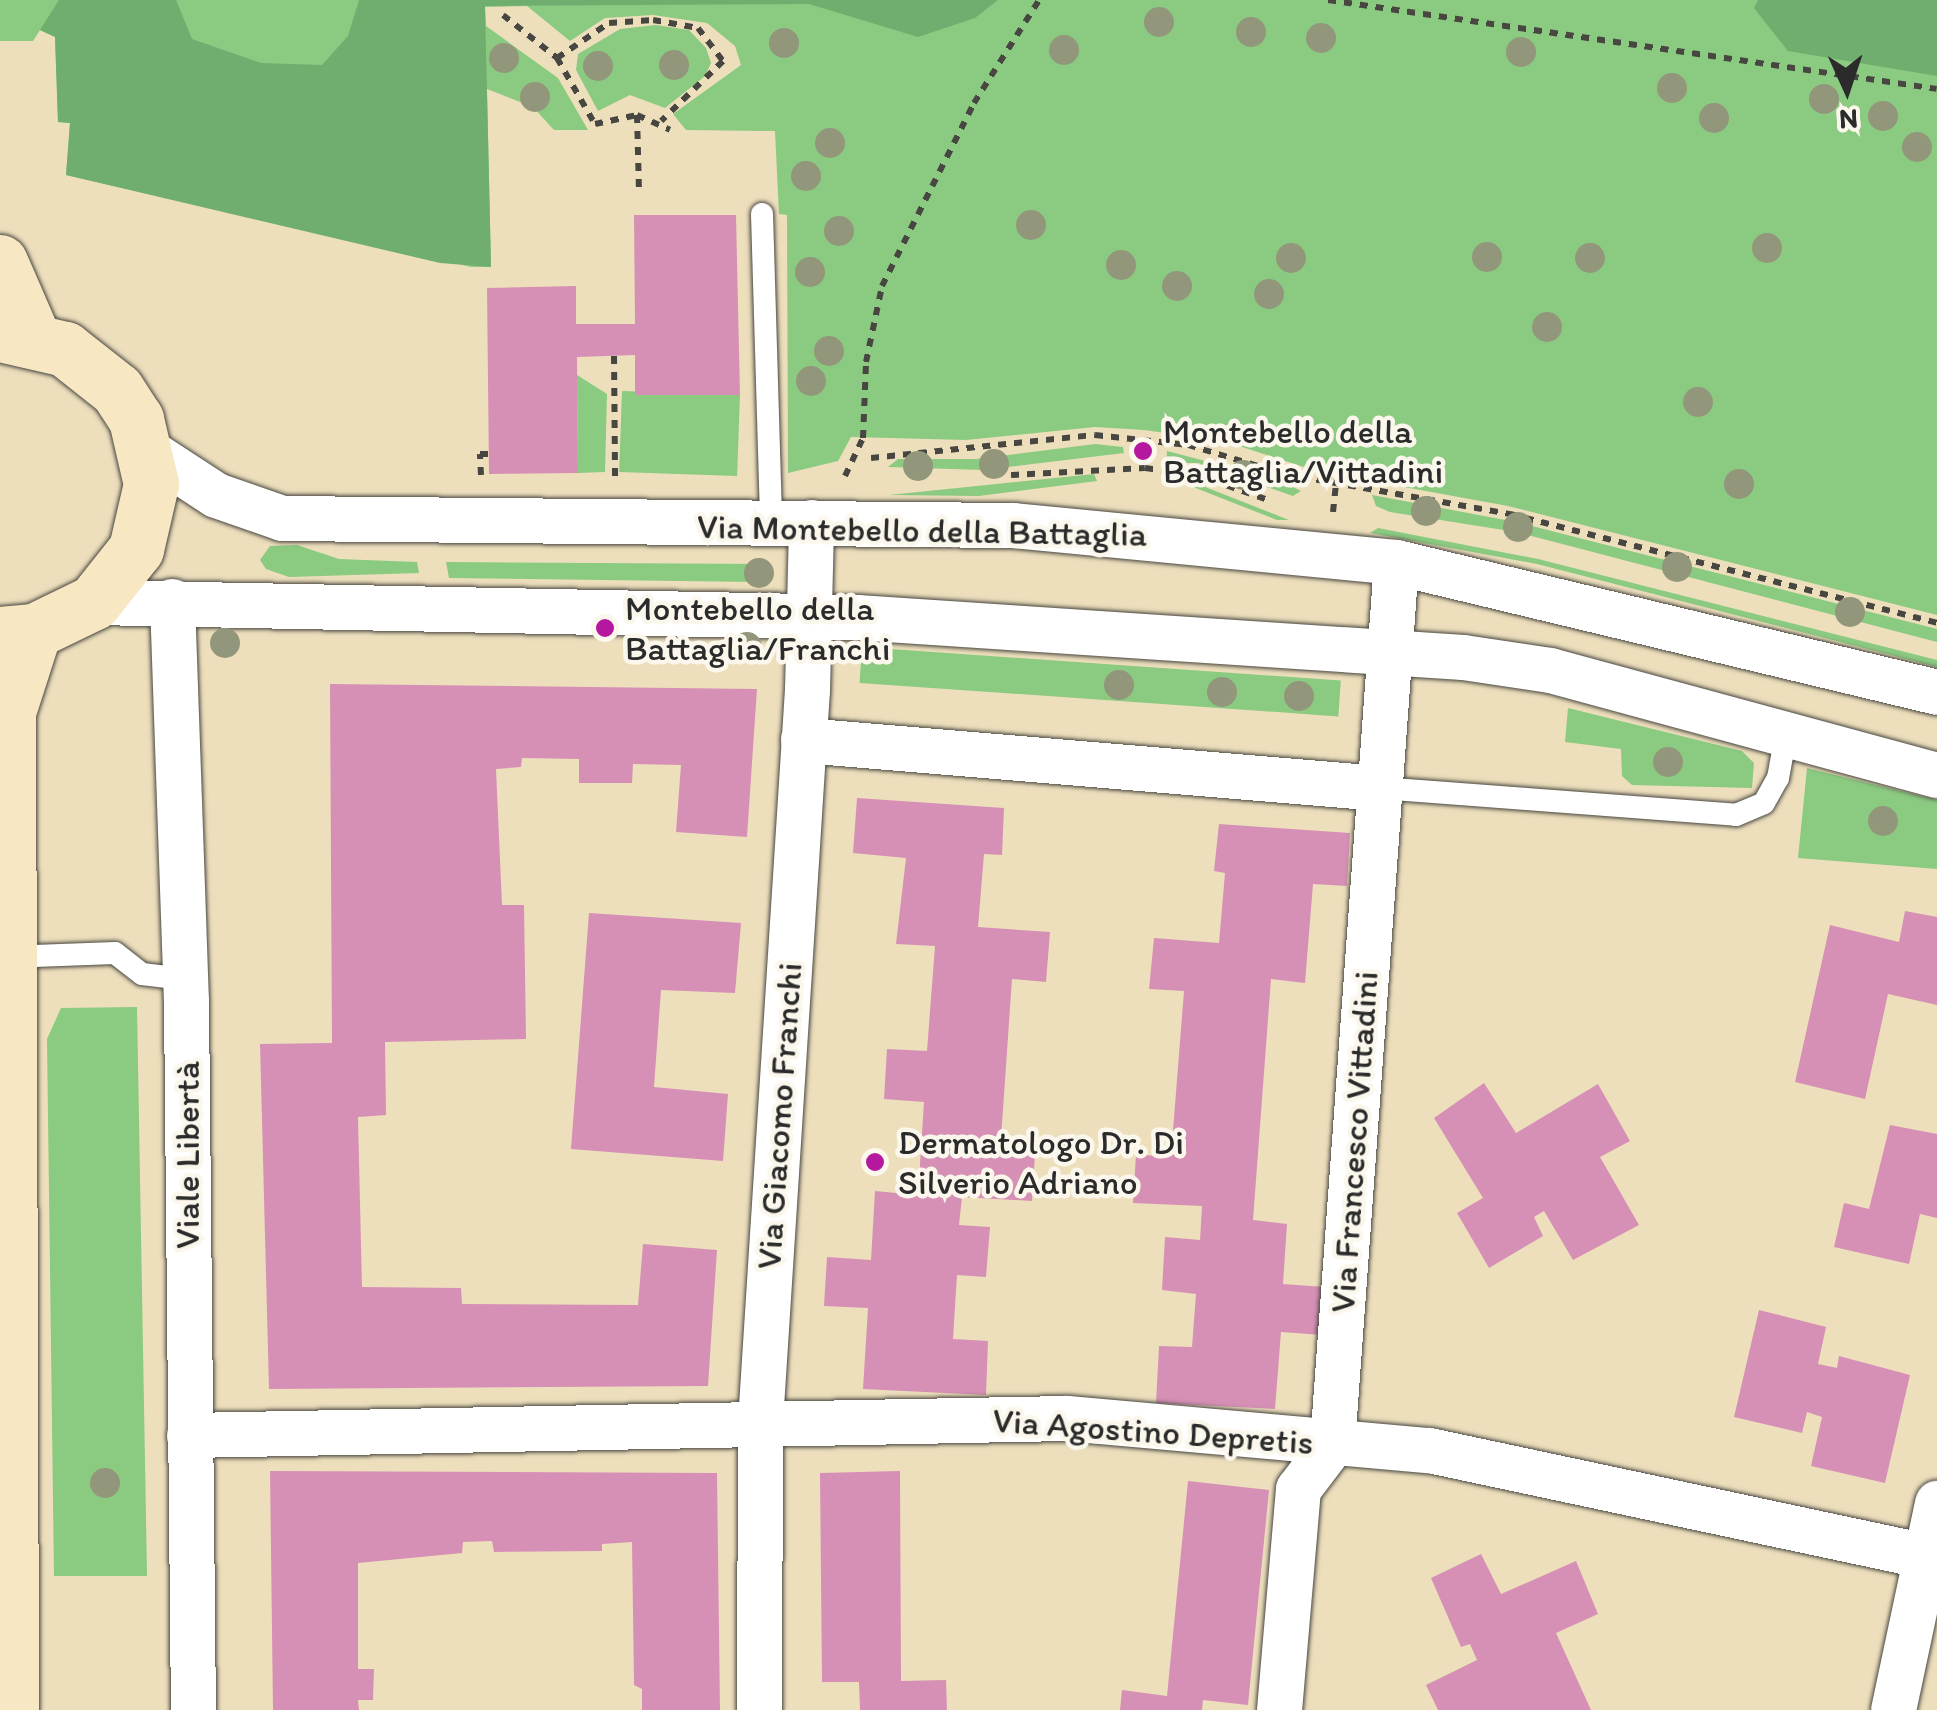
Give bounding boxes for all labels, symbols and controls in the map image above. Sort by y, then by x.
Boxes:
north arrow [1797,40,1897,140]
text: N [1838,102,1859,137]
place label: Montebello della Battaglia/Vittadini [1163,410,1443,492]
marker: Montebello della Battaglia/Vittadini [1132,440,1154,462]
street label: Via Montebello della Battaglia [697,505,1147,555]
place label: Montebello della Battaglia/Franchi [625,587,890,669]
marker: Montebello della Battaglia/Franchi [594,617,616,639]
street label: Via Giacomo Franchi [747,962,811,1270]
street label: Via Francesco Vittadini [1321,971,1387,1313]
street label: Viale Libertà [166,1061,208,1249]
place label: Dermatologo Dr. Di Silverio Adriano [898,1121,1185,1203]
marker: Dermatologo Dr. Di Silverio Adriano [862,1149,888,1175]
street label: Via Agostino Depretis [991,1399,1315,1463]

